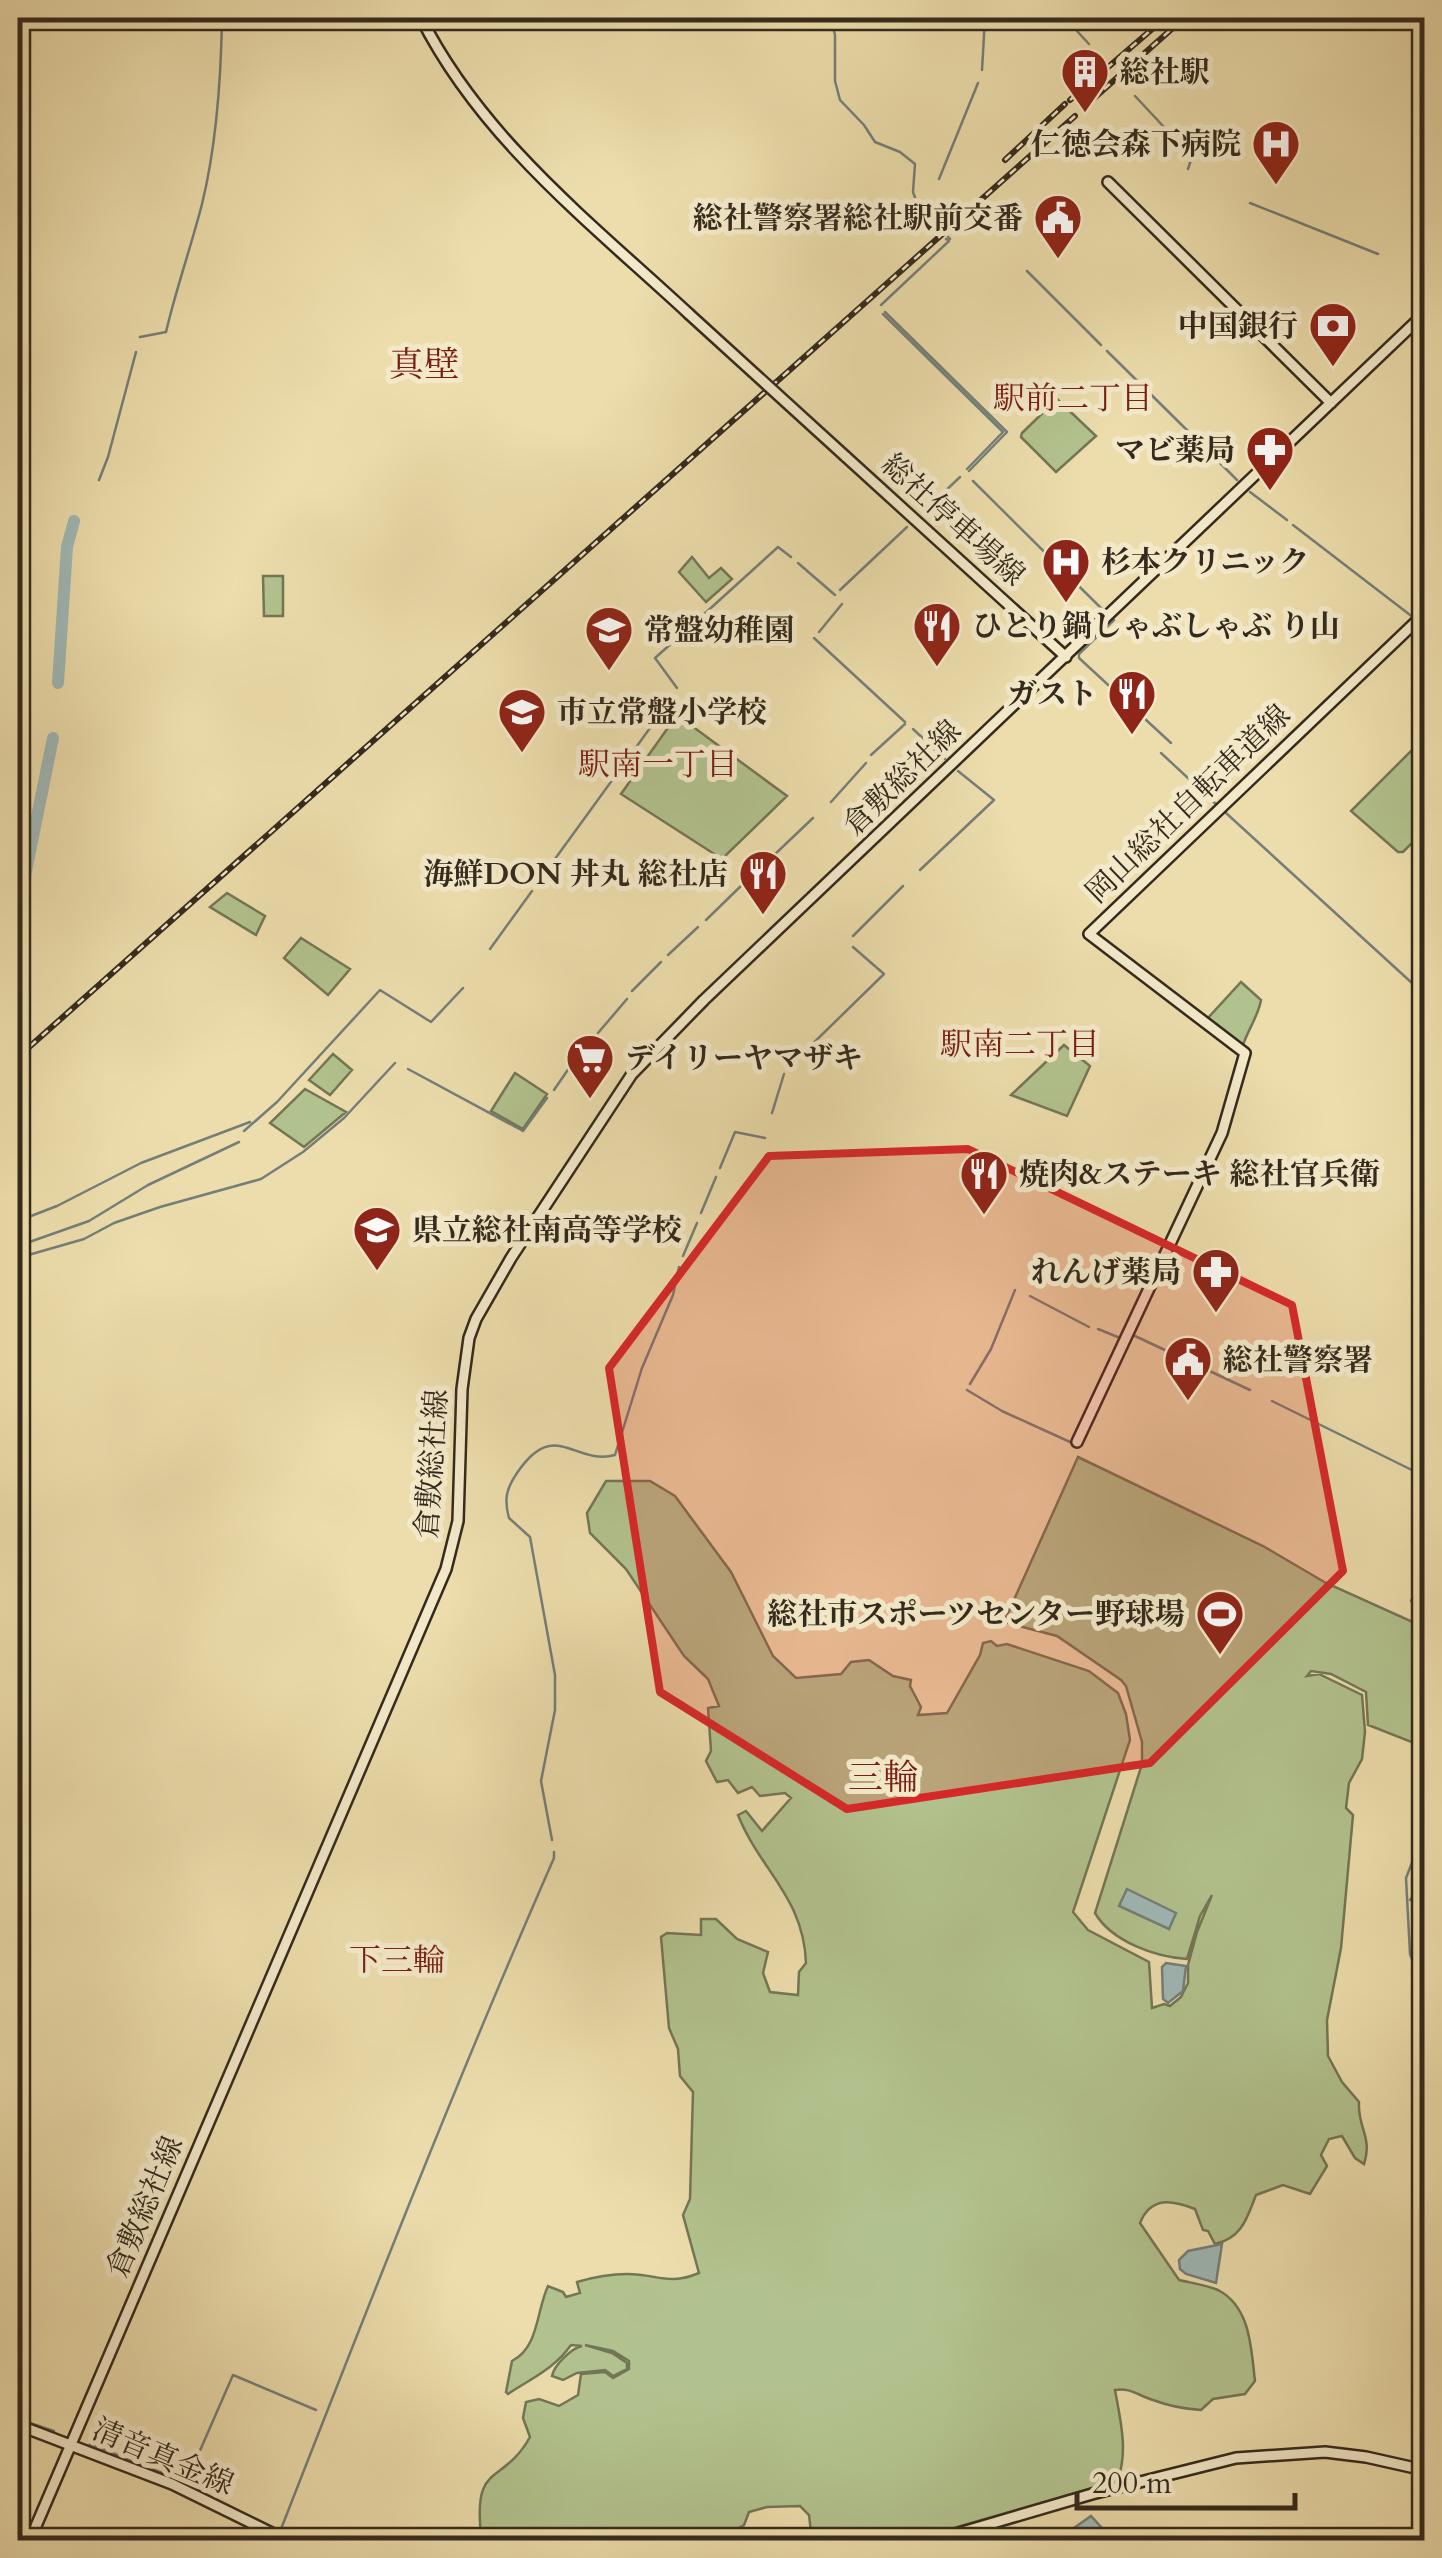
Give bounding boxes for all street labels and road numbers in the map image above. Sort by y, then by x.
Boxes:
street label: 総社停車場線 [872,445,1034,595]
street label: 岡山総社自転車道線 [1077,695,1299,913]
street label: 倉敷総社線 [834,711,970,845]
street label: 倉敷総社線 [406,1388,458,1540]
street label: 倉敷総社線 [97,2130,193,2284]
street label: 清音真金線 [86,2409,240,2505]

